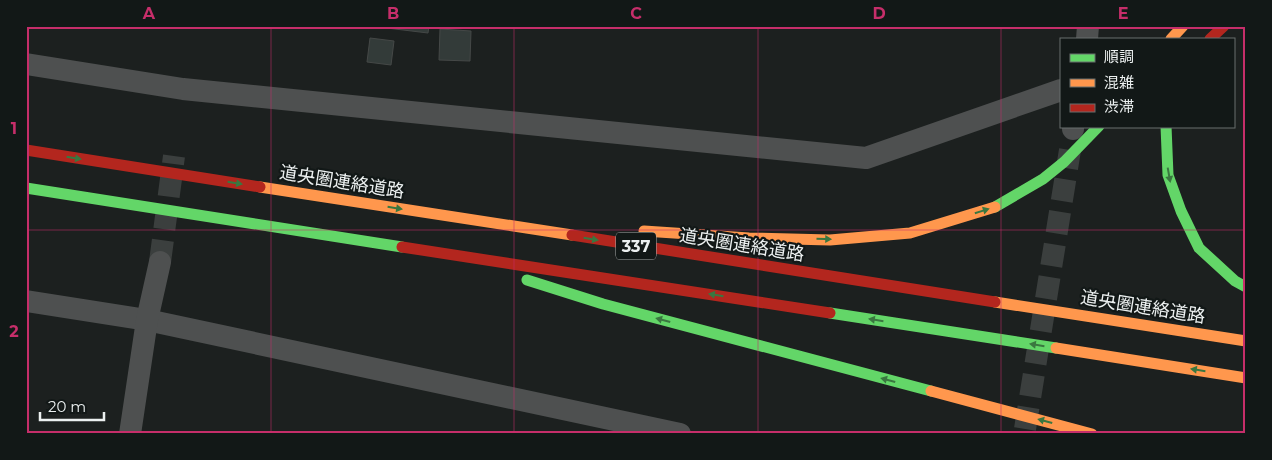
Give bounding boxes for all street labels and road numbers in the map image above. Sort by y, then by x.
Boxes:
street label: 道央圏連絡道路 [278,161,406,203]
street label: 道央圏連絡道路 [678,224,806,266]
road number: 337 [616,232,656,260]
street label: 道央圏連絡道路 [1079,286,1207,328]

